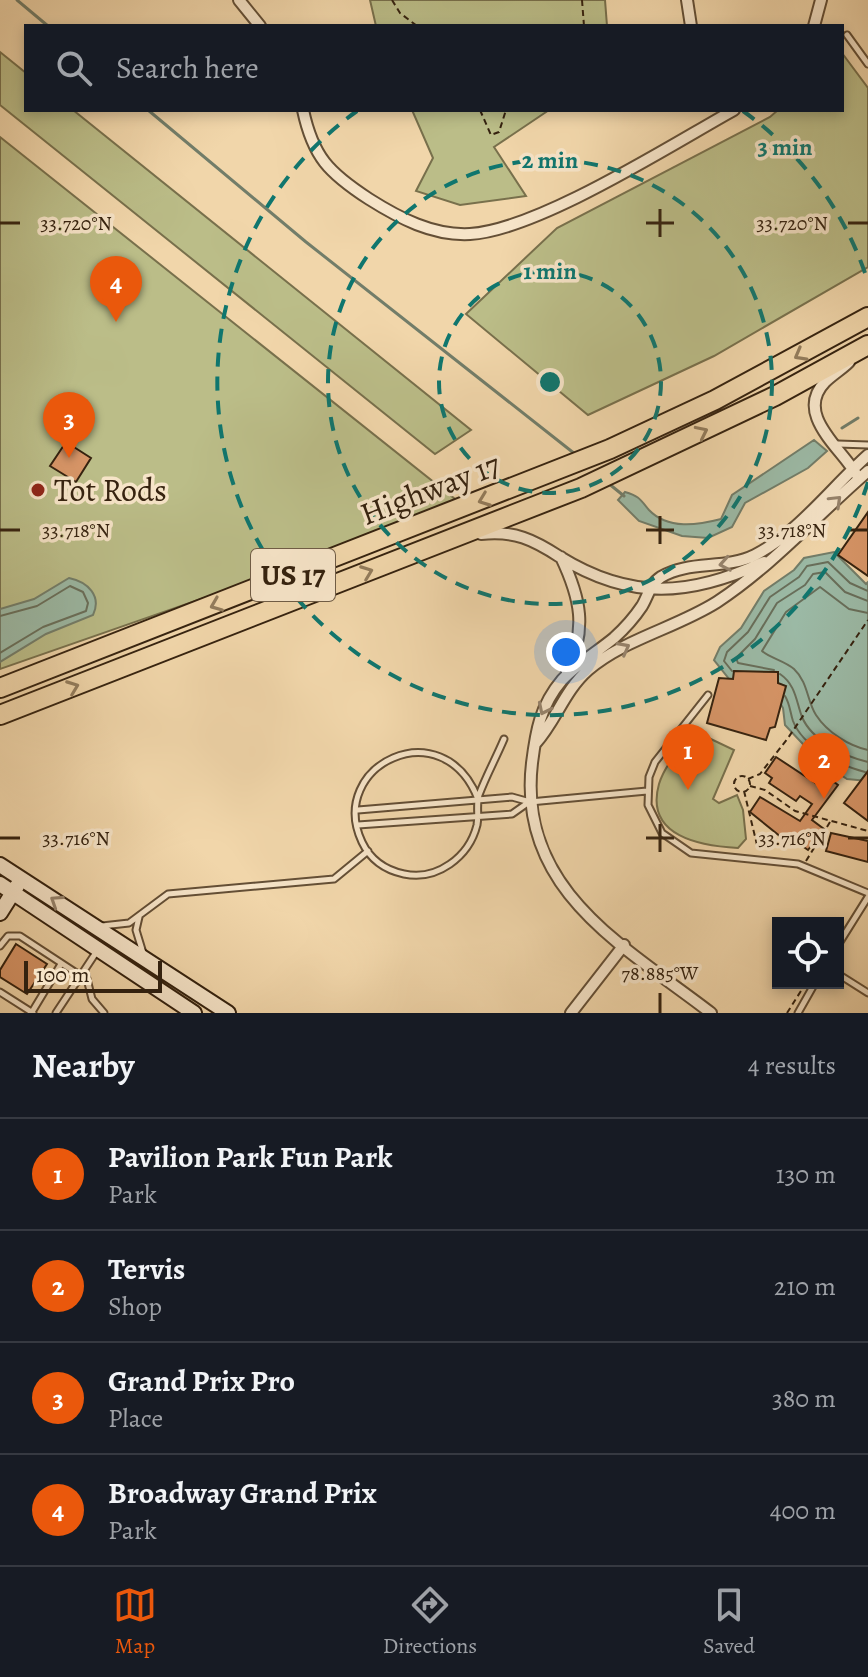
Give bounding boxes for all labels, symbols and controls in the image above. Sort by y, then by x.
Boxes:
search box [24,24,844,112]
icon: search [52,46,96,90]
text: Search here [116,48,259,88]
text: 3 min [757,131,813,163]
text: 2 min [522,144,579,176]
text: 33.720°N [40,210,112,237]
text: 33.720°N [756,210,828,237]
text: 1 min [523,255,577,287]
pin: 4 [90,256,142,322]
one-way arrow [794,345,809,361]
centre of rings [536,368,564,396]
pin: 3 [43,392,95,458]
one-way arrow [693,427,708,442]
street label: Highway 17 [354,442,507,536]
place label: Tot Rods [54,468,167,512]
marker: Tot Rods [29,481,47,499]
one-way arrow [478,490,492,507]
one-way arrow [827,496,841,510]
text: 33.718°N [42,517,110,544]
text: 33.718°N [758,517,826,544]
road number: US 17 [251,549,335,601]
one-way arrow [719,554,732,571]
one-way arrow [359,565,373,582]
one-way arrow [210,595,224,612]
your location [546,632,586,672]
one-way arrow [616,643,631,658]
one-way arrow [65,680,79,697]
one-way arrow [538,701,554,716]
pin: 1 [662,724,714,790]
pin: 2 [798,733,850,799]
text: 33.716°N [42,825,110,852]
text: 33.716°N [758,825,826,852]
one-way arrow [50,896,65,911]
map controls [772,917,844,989]
button: locate [772,917,844,989]
scale bar [24,957,162,993]
text: 100 m [36,960,90,990]
text: 78.885°W [622,960,699,987]
text: Nearby [32,1042,135,1089]
text: 4 results [748,1048,836,1083]
text: Pavilion Park Fun Park [108,1137,393,1177]
text: 1 [53,1157,63,1192]
text: 130 m [776,1157,836,1192]
text: Park [108,1177,157,1212]
text: Tervis [108,1249,185,1289]
text: 2 [52,1269,64,1304]
text: 210 m [774,1269,836,1304]
text: Shop [108,1289,162,1324]
text: Grand Prix Pro [108,1361,295,1401]
text: 3 [52,1381,64,1416]
text: 380 m [772,1381,836,1416]
text: Place [108,1401,163,1436]
text: Broadway Grand Prix [108,1473,377,1513]
text: 4 [52,1493,64,1528]
text: 400 m [770,1493,836,1528]
text: Park [108,1513,157,1548]
tab: Map [113,1583,157,1661]
tab: Directions [383,1583,477,1661]
tab: Saved [703,1583,755,1661]

